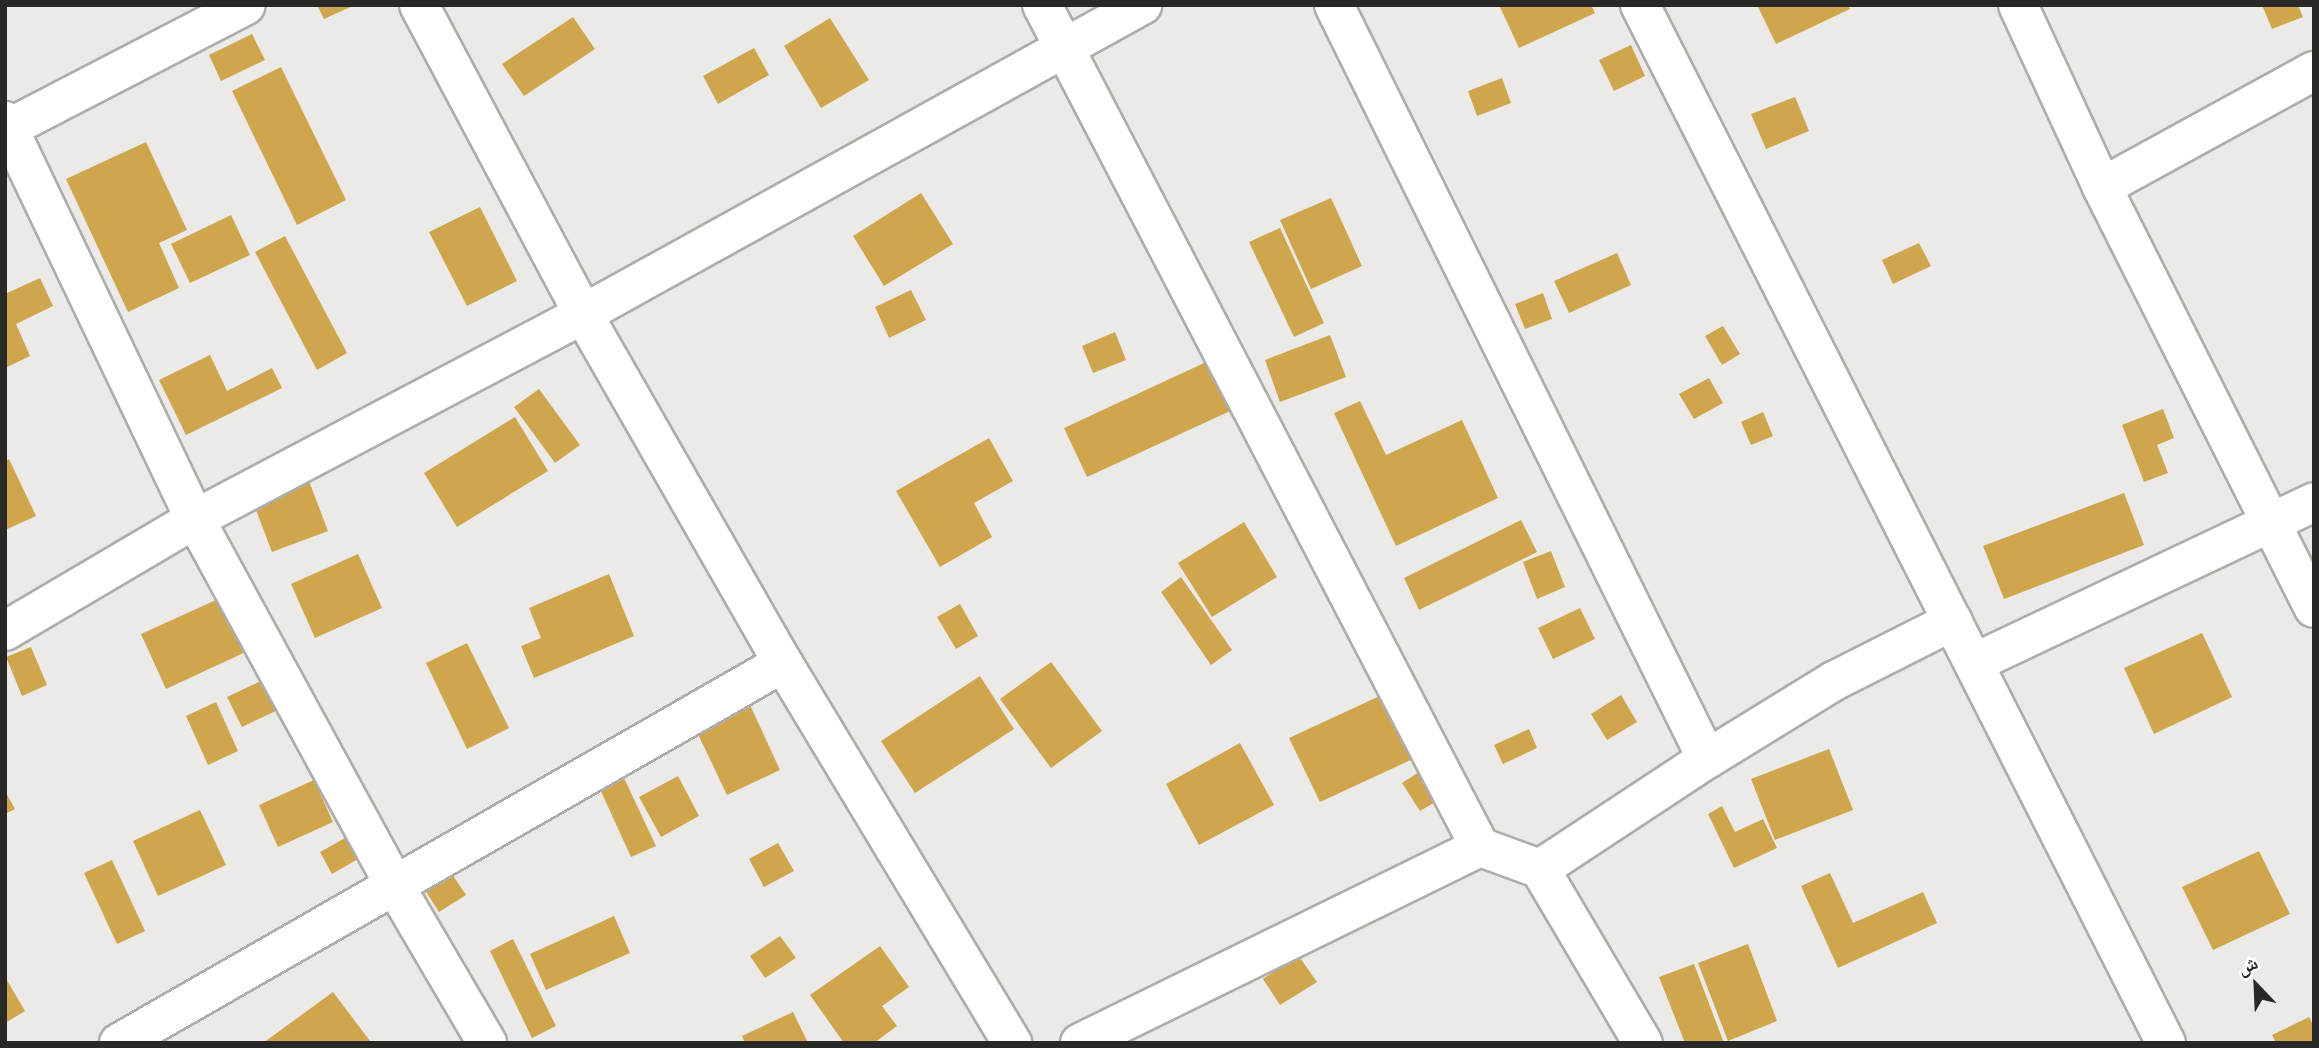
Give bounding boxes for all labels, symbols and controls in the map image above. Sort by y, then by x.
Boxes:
north arrow [2221,950,2291,1020]
text: ش [2234,952,2261,980]

